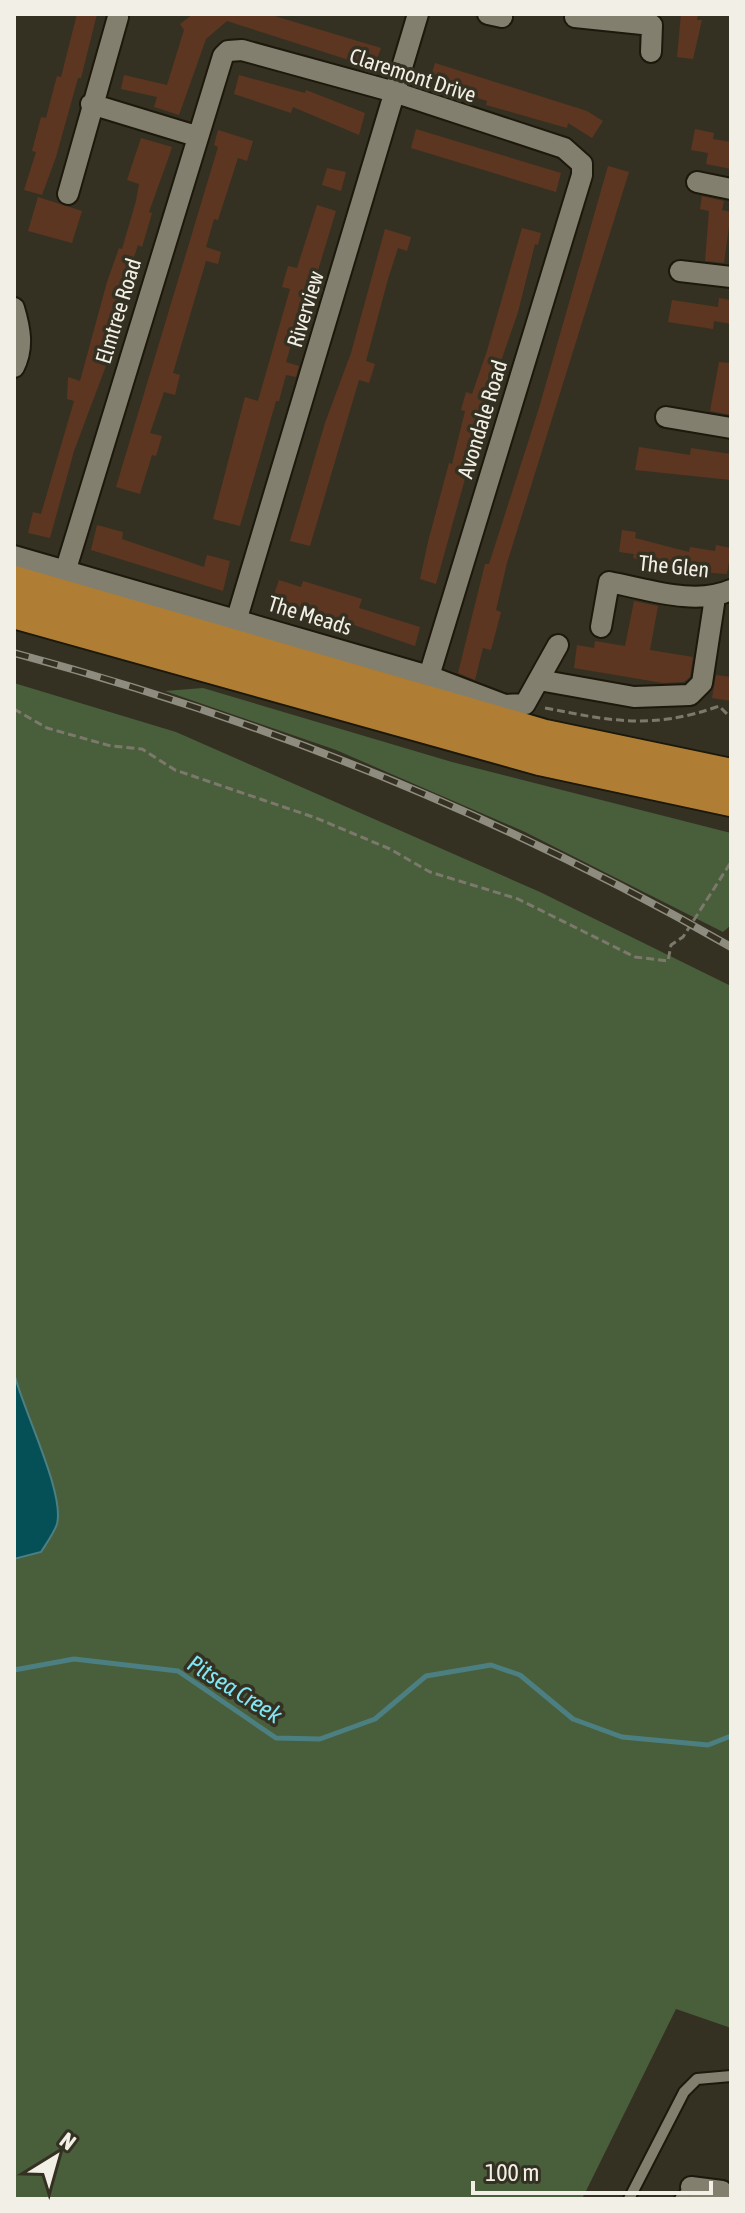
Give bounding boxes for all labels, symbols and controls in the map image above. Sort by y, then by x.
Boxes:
street label: Claremont Drive [347,42,479,108]
street label: Elmtree Road [90,255,146,367]
street label: Riverview [281,268,329,350]
street label: Avondale Road [452,357,512,481]
street label: The Glen [637,549,711,583]
street label: The Meads [265,590,355,640]
water label: Pitsea Creek [183,1649,288,1729]
north arrow [16,2117,96,2197]
text: N [55,2127,81,2155]
scale bar [473,2145,711,2195]
text: 100 m [485,2159,539,2186]

